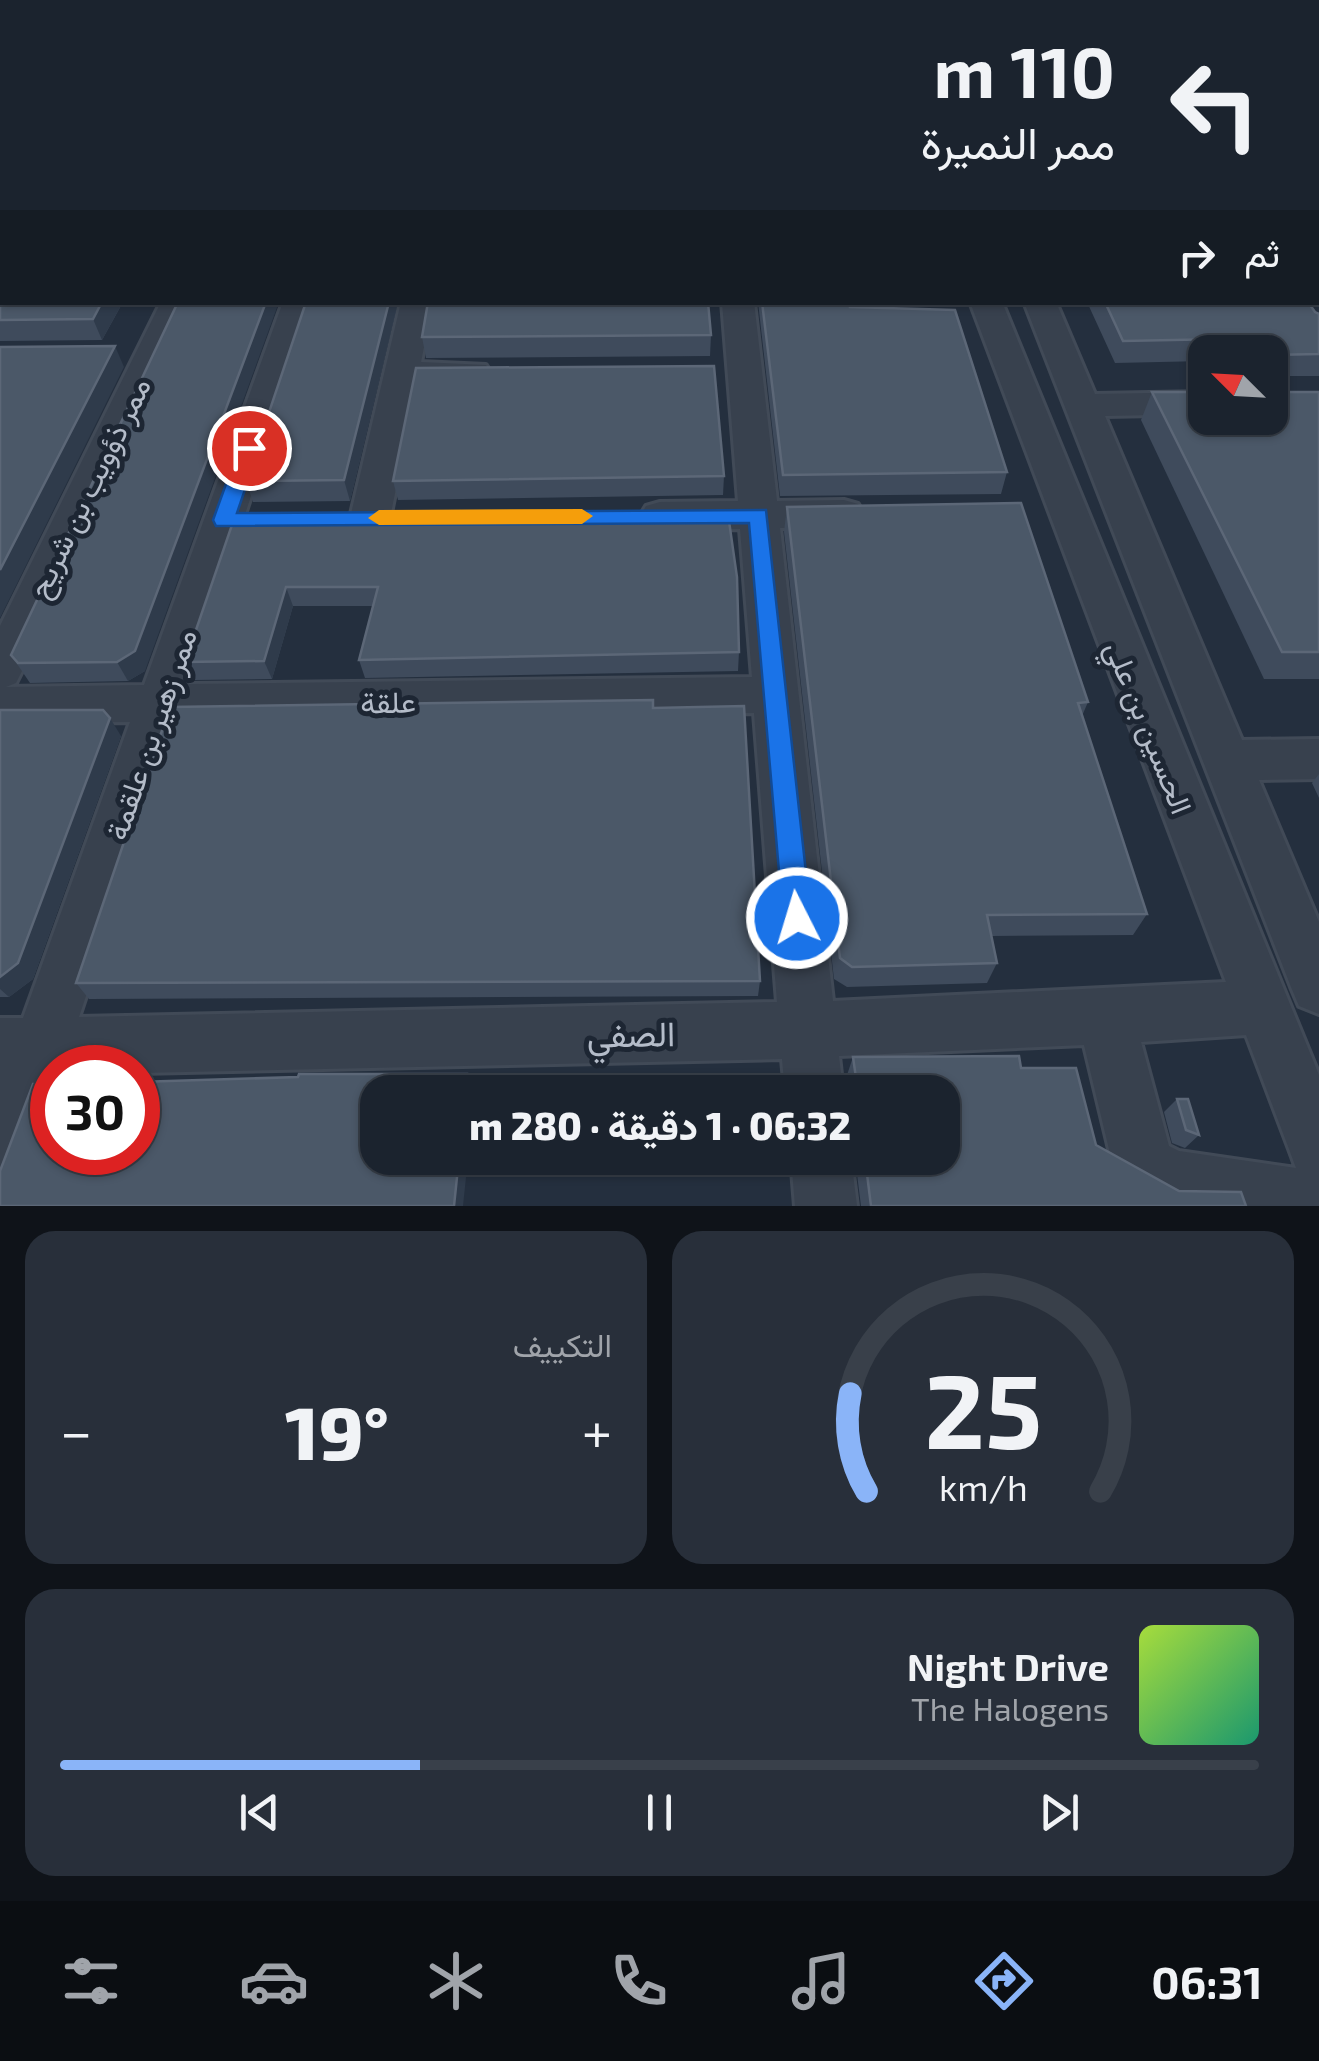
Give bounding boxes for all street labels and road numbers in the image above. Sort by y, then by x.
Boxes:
street label: ممر ذؤويب بن شريح [19,371,160,605]
street label: ممر زهير بن علقمة [97,624,205,845]
street label: الحسين بن علي [1092,635,1201,822]
street label: علقة [360,683,416,719]
street label: الصفي [586,1011,676,1065]

